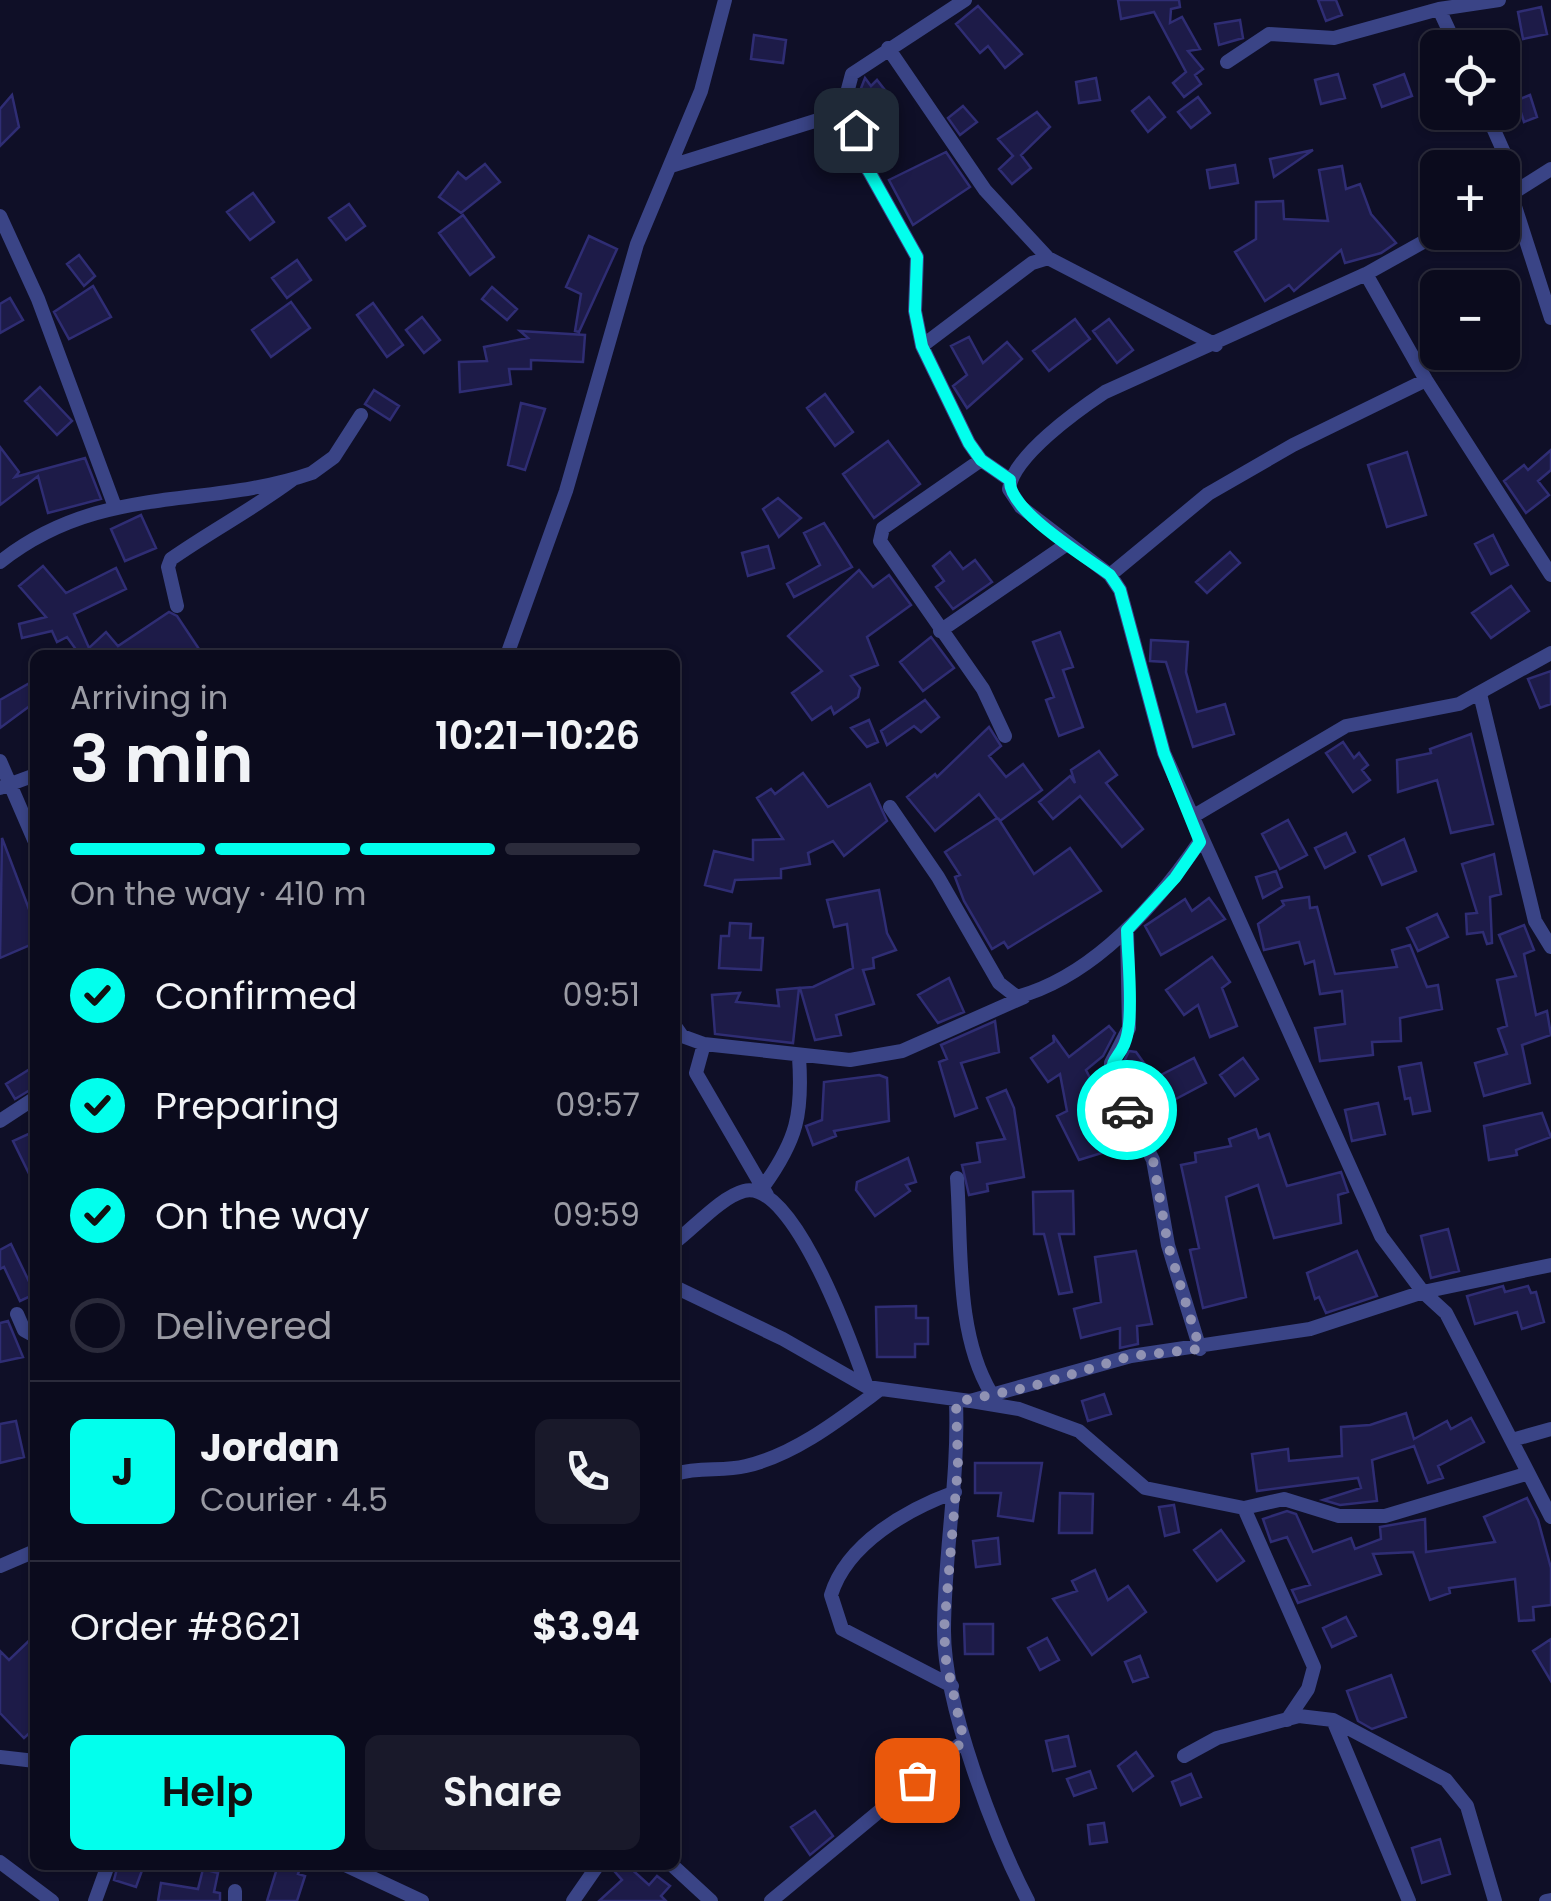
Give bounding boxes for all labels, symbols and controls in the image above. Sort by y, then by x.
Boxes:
map controls [1420,30,1520,370]
button: locate [1420,30,1520,130]
pin [814,88,899,173]
icon: home [829,103,884,158]
button: + [1420,150,1520,250]
button: − [1420,270,1520,370]
text: Arriving in [70,675,228,720]
text: 10:21–10:26 [435,709,640,762]
text: 3 min [70,714,254,805]
text: On the way · 410 m [70,871,366,916]
icon: check [70,968,125,1023]
text: Confirmed [155,969,357,1022]
text: 09:51 [563,972,640,1017]
courier [1077,1060,1177,1160]
icon: check [70,1078,125,1133]
text: Preparing [155,1079,340,1132]
text: 09:57 [555,1082,640,1127]
icon: car [1100,1083,1155,1138]
icon: check [70,1188,125,1243]
text: On the way [155,1189,369,1242]
text: 09:59 [553,1192,640,1237]
text: Delivered [155,1299,332,1352]
button: phone [535,1419,640,1524]
text: Jordan [200,1421,340,1474]
text: J [112,1445,133,1498]
text: Courier · 4.5 [200,1477,388,1522]
text: Order #8621 [70,1600,302,1653]
text: $3.94 [532,1600,640,1653]
button: Help [70,1735,345,1850]
button: Share [365,1735,640,1850]
pin [875,1738,960,1823]
icon: bag [890,1753,945,1808]

